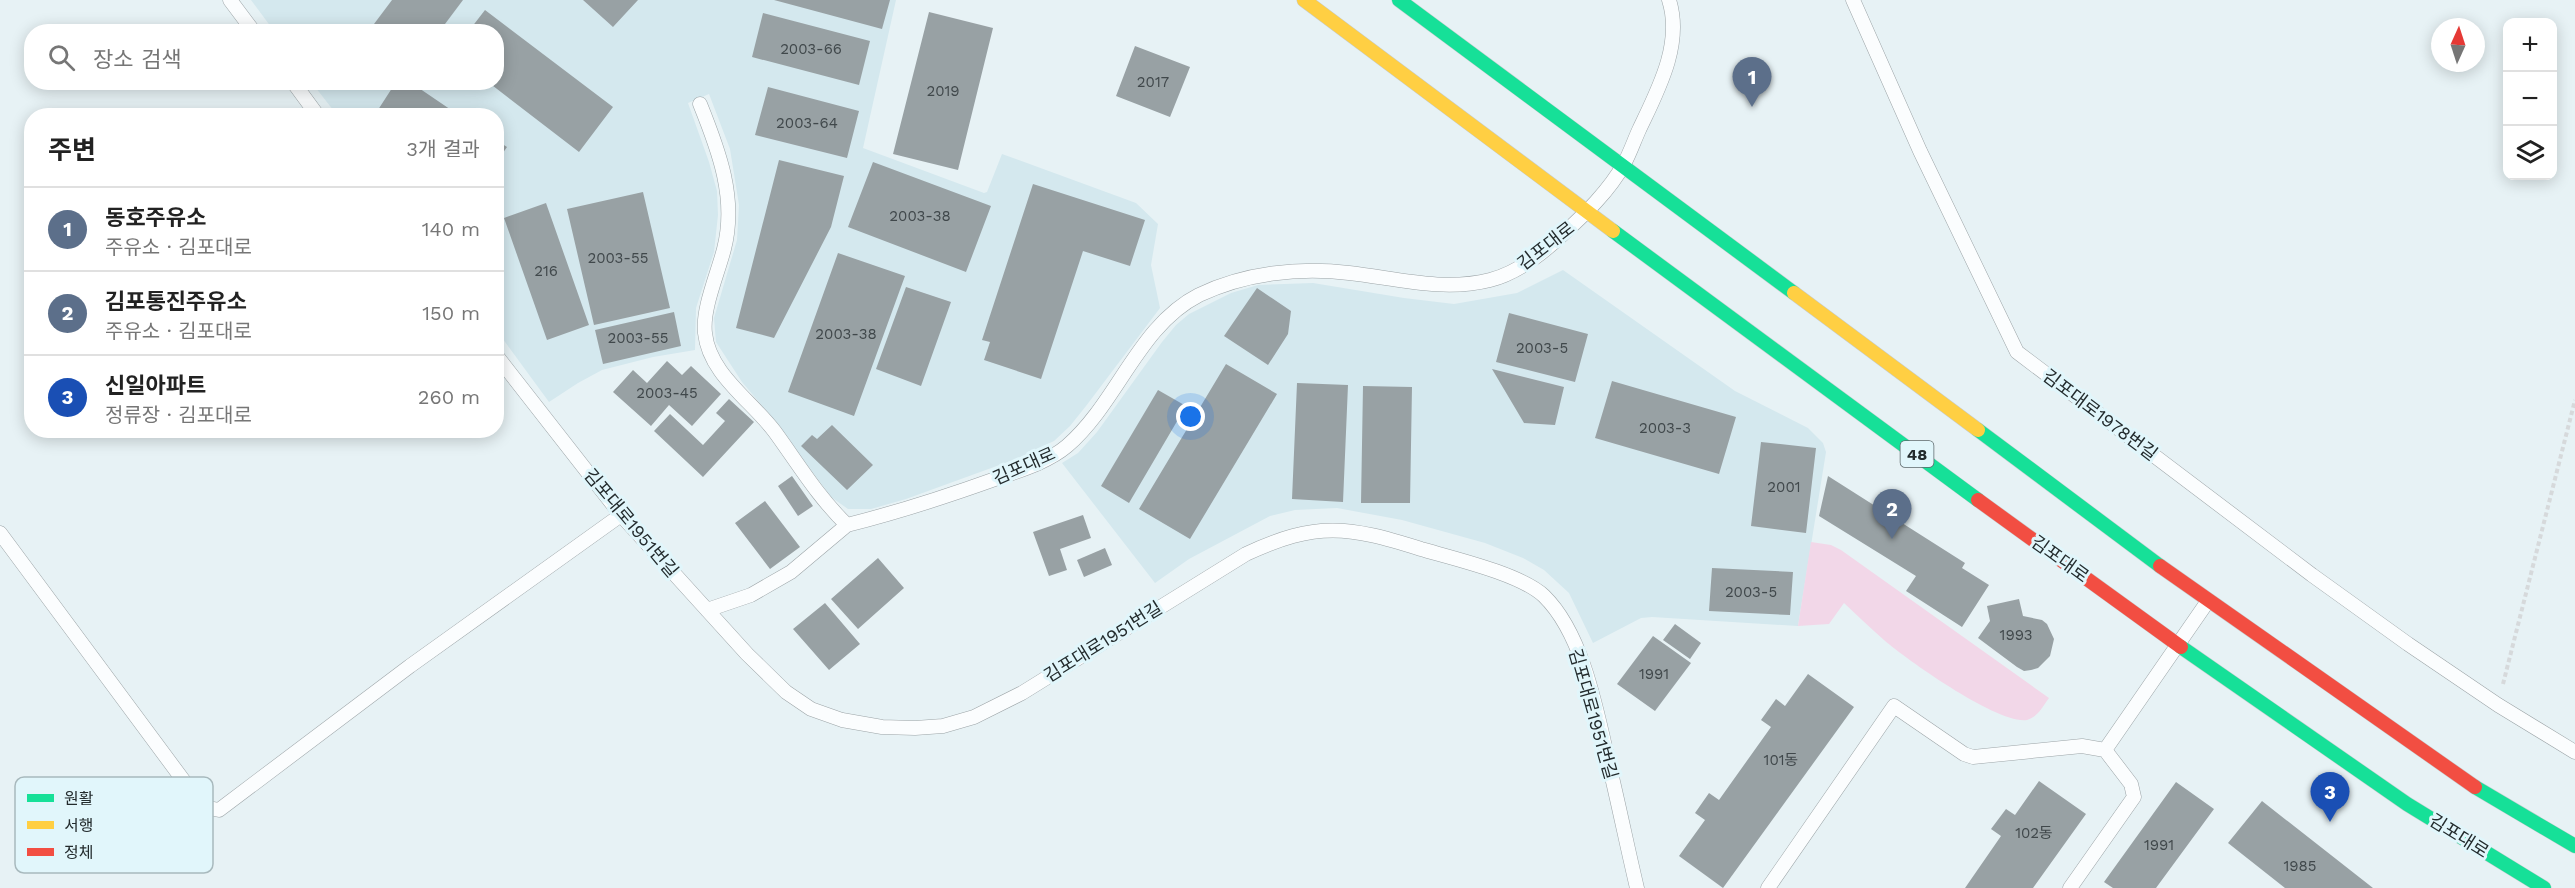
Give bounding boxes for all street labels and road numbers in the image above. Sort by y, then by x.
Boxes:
street label: 김포대로 [1513,217,1578,274]
street label: 김포대로1978번길 [2039,365,2162,464]
road number: 48 [1900,441,1934,467]
street label: 김포대로 [989,442,1058,489]
street label: 김포대로1951번길 [580,464,683,581]
street label: 김포대로 [2027,531,2093,587]
street label: 김포대로1951번길 [1040,597,1166,686]
street label: 김포대로1951번길 [1565,646,1622,782]
street label: 김포대로 [2426,809,2493,862]

